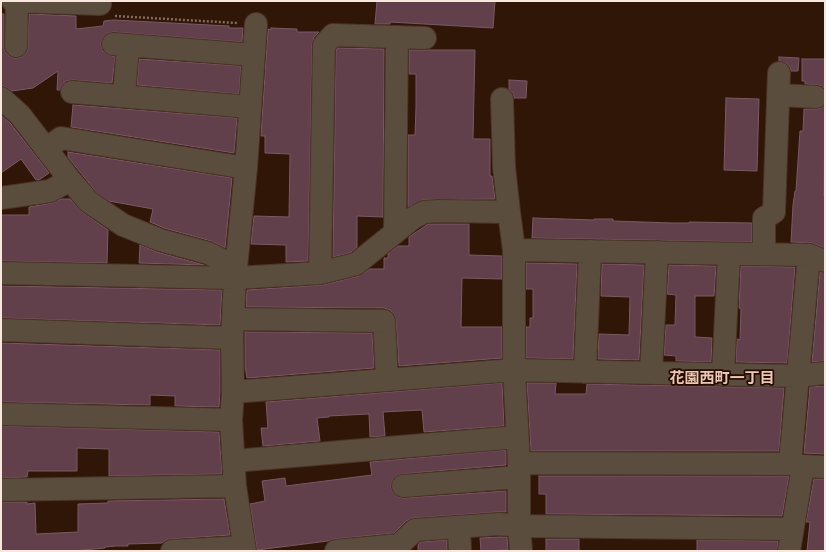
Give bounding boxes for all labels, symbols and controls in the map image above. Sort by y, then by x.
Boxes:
district label: 花園西町一丁目 [670,370,774,388]

